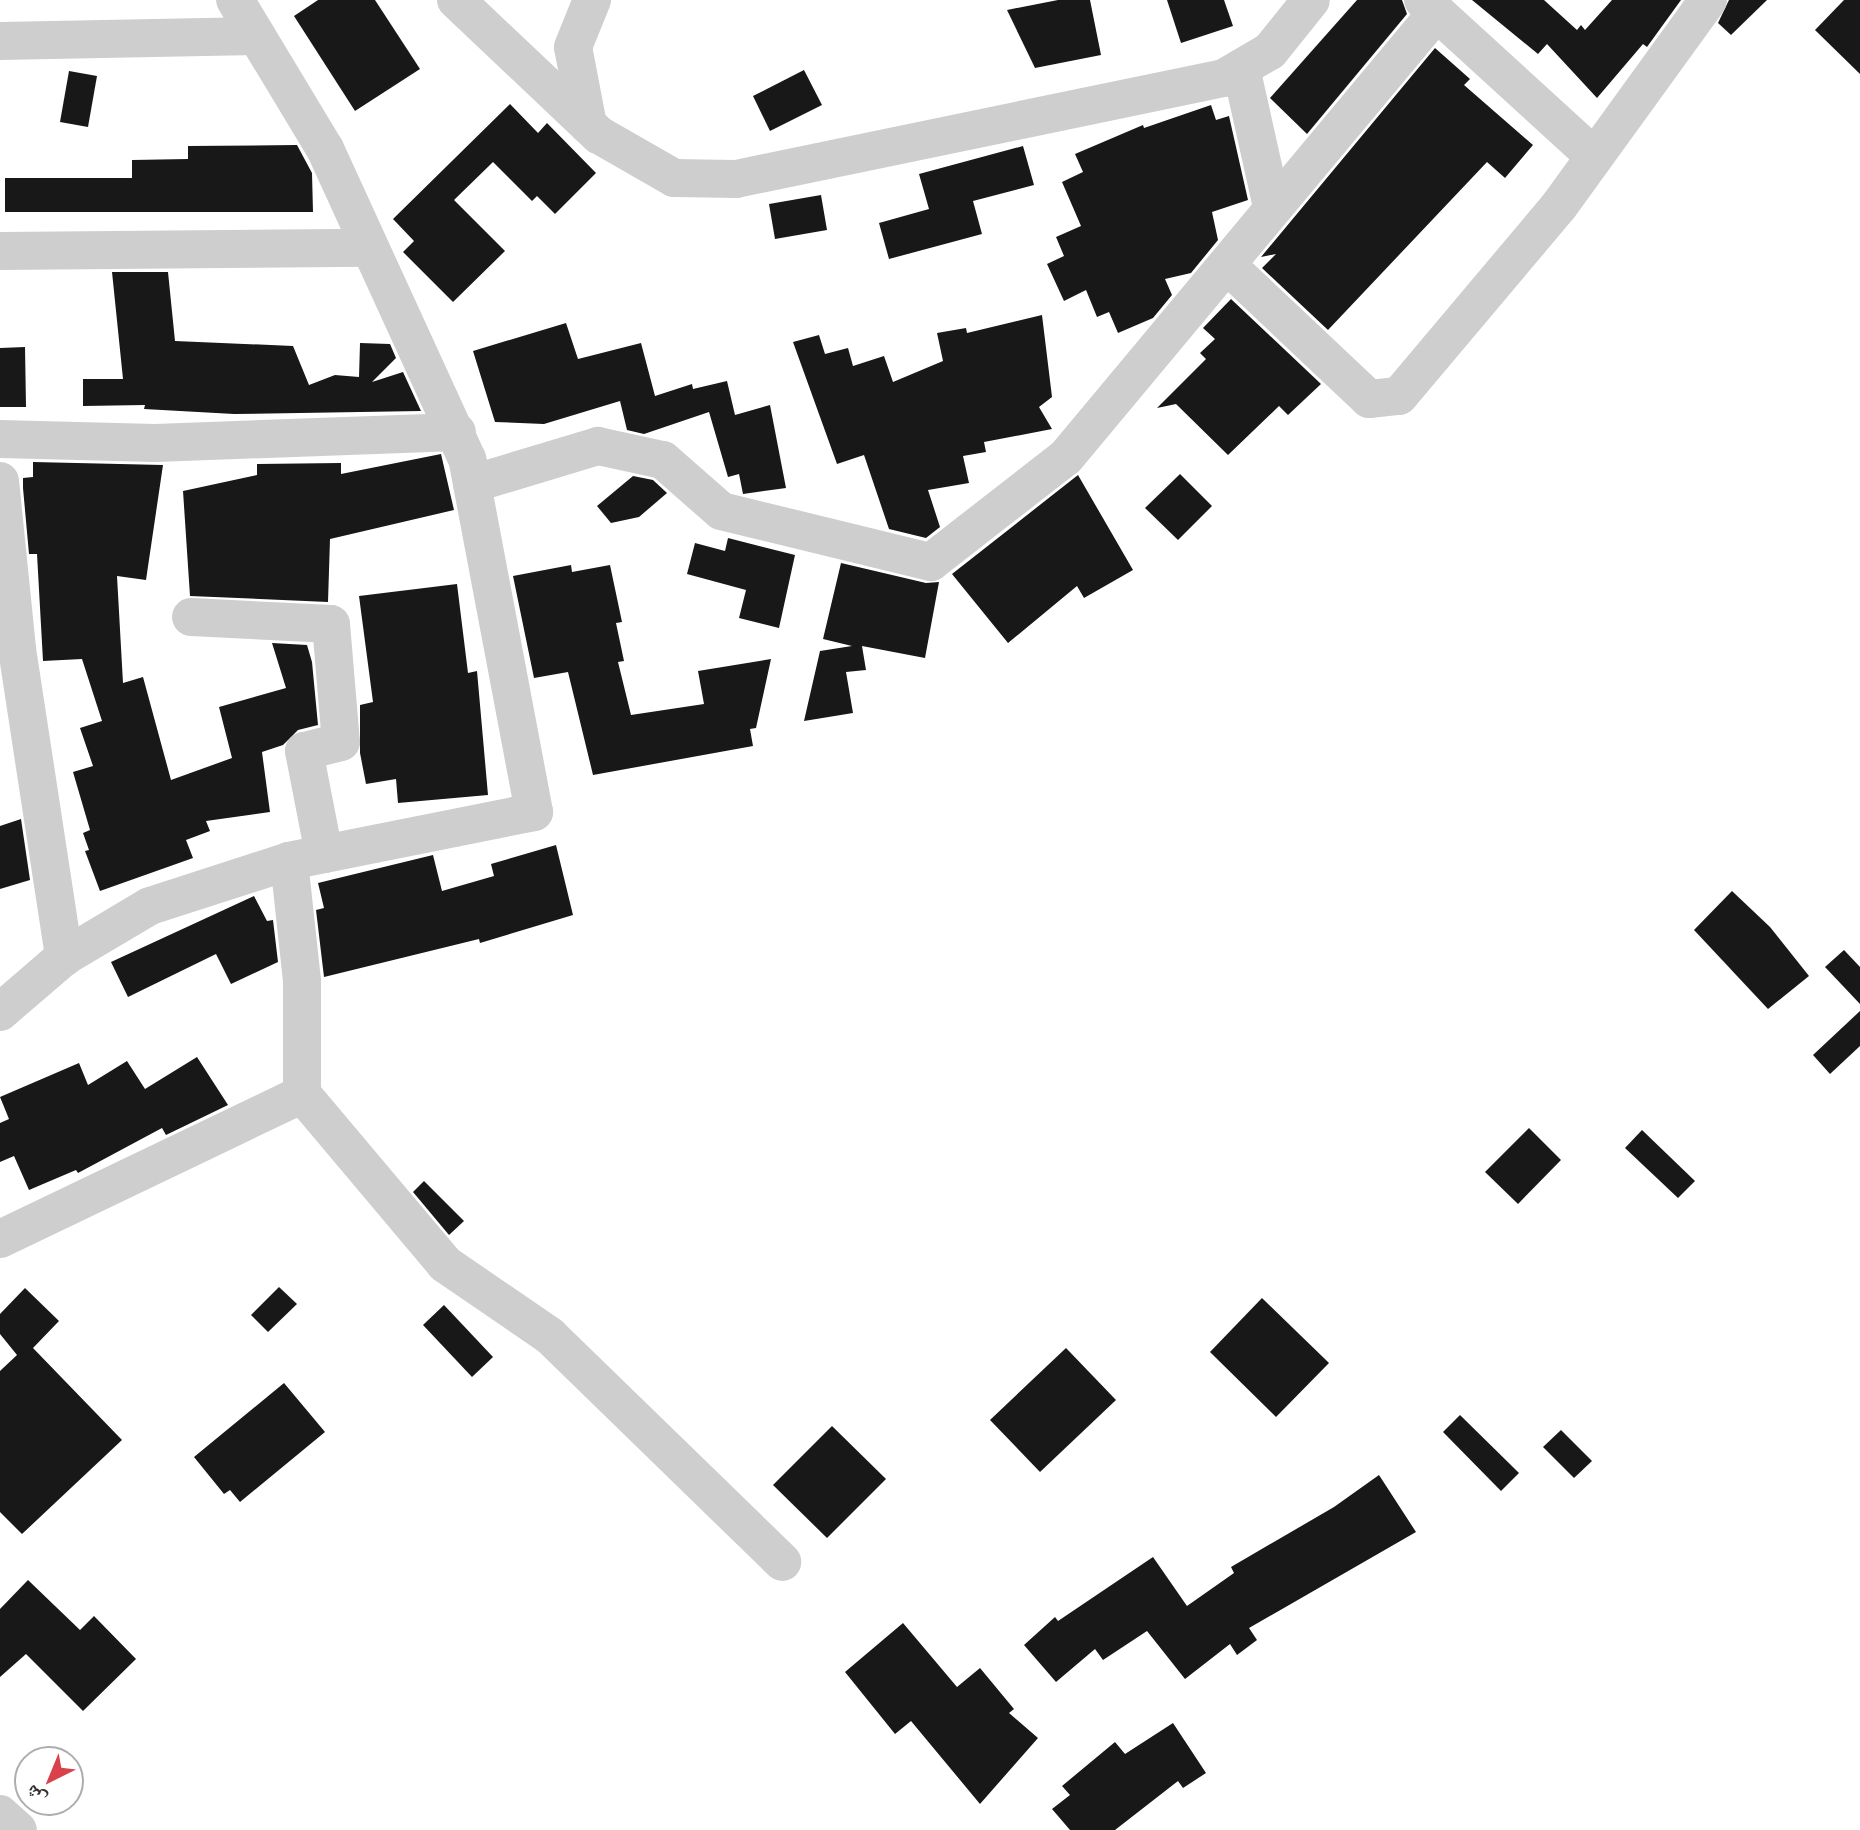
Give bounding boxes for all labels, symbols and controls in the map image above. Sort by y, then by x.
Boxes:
north arrow [14,1746,84,1816]
text: ش [20,1780,51,1811]

